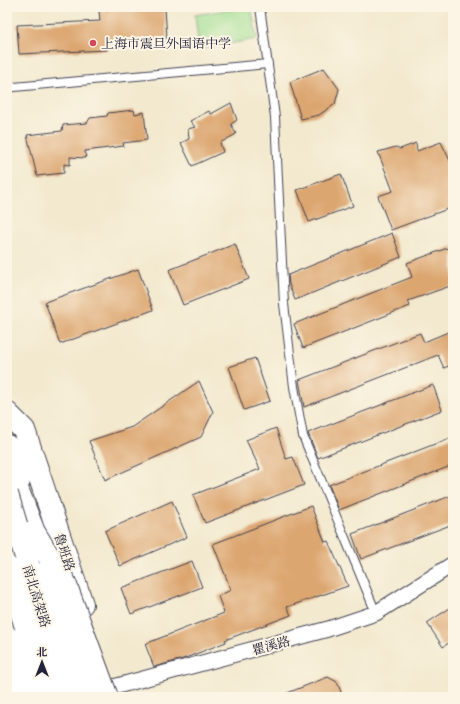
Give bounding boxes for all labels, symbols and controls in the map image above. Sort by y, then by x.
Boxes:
place label: 上海市震旦外国语中学 [101,34,231,53]
marker: 上海市震旦外国语中学 [88,38,98,48]
street label: 鲁班路 [49,531,80,574]
street label: 南北高架路 [18,562,55,630]
street label: 瞿溪路 [250,631,292,660]
north arrow [22,642,62,682]
text: 北 [37,644,48,660]

